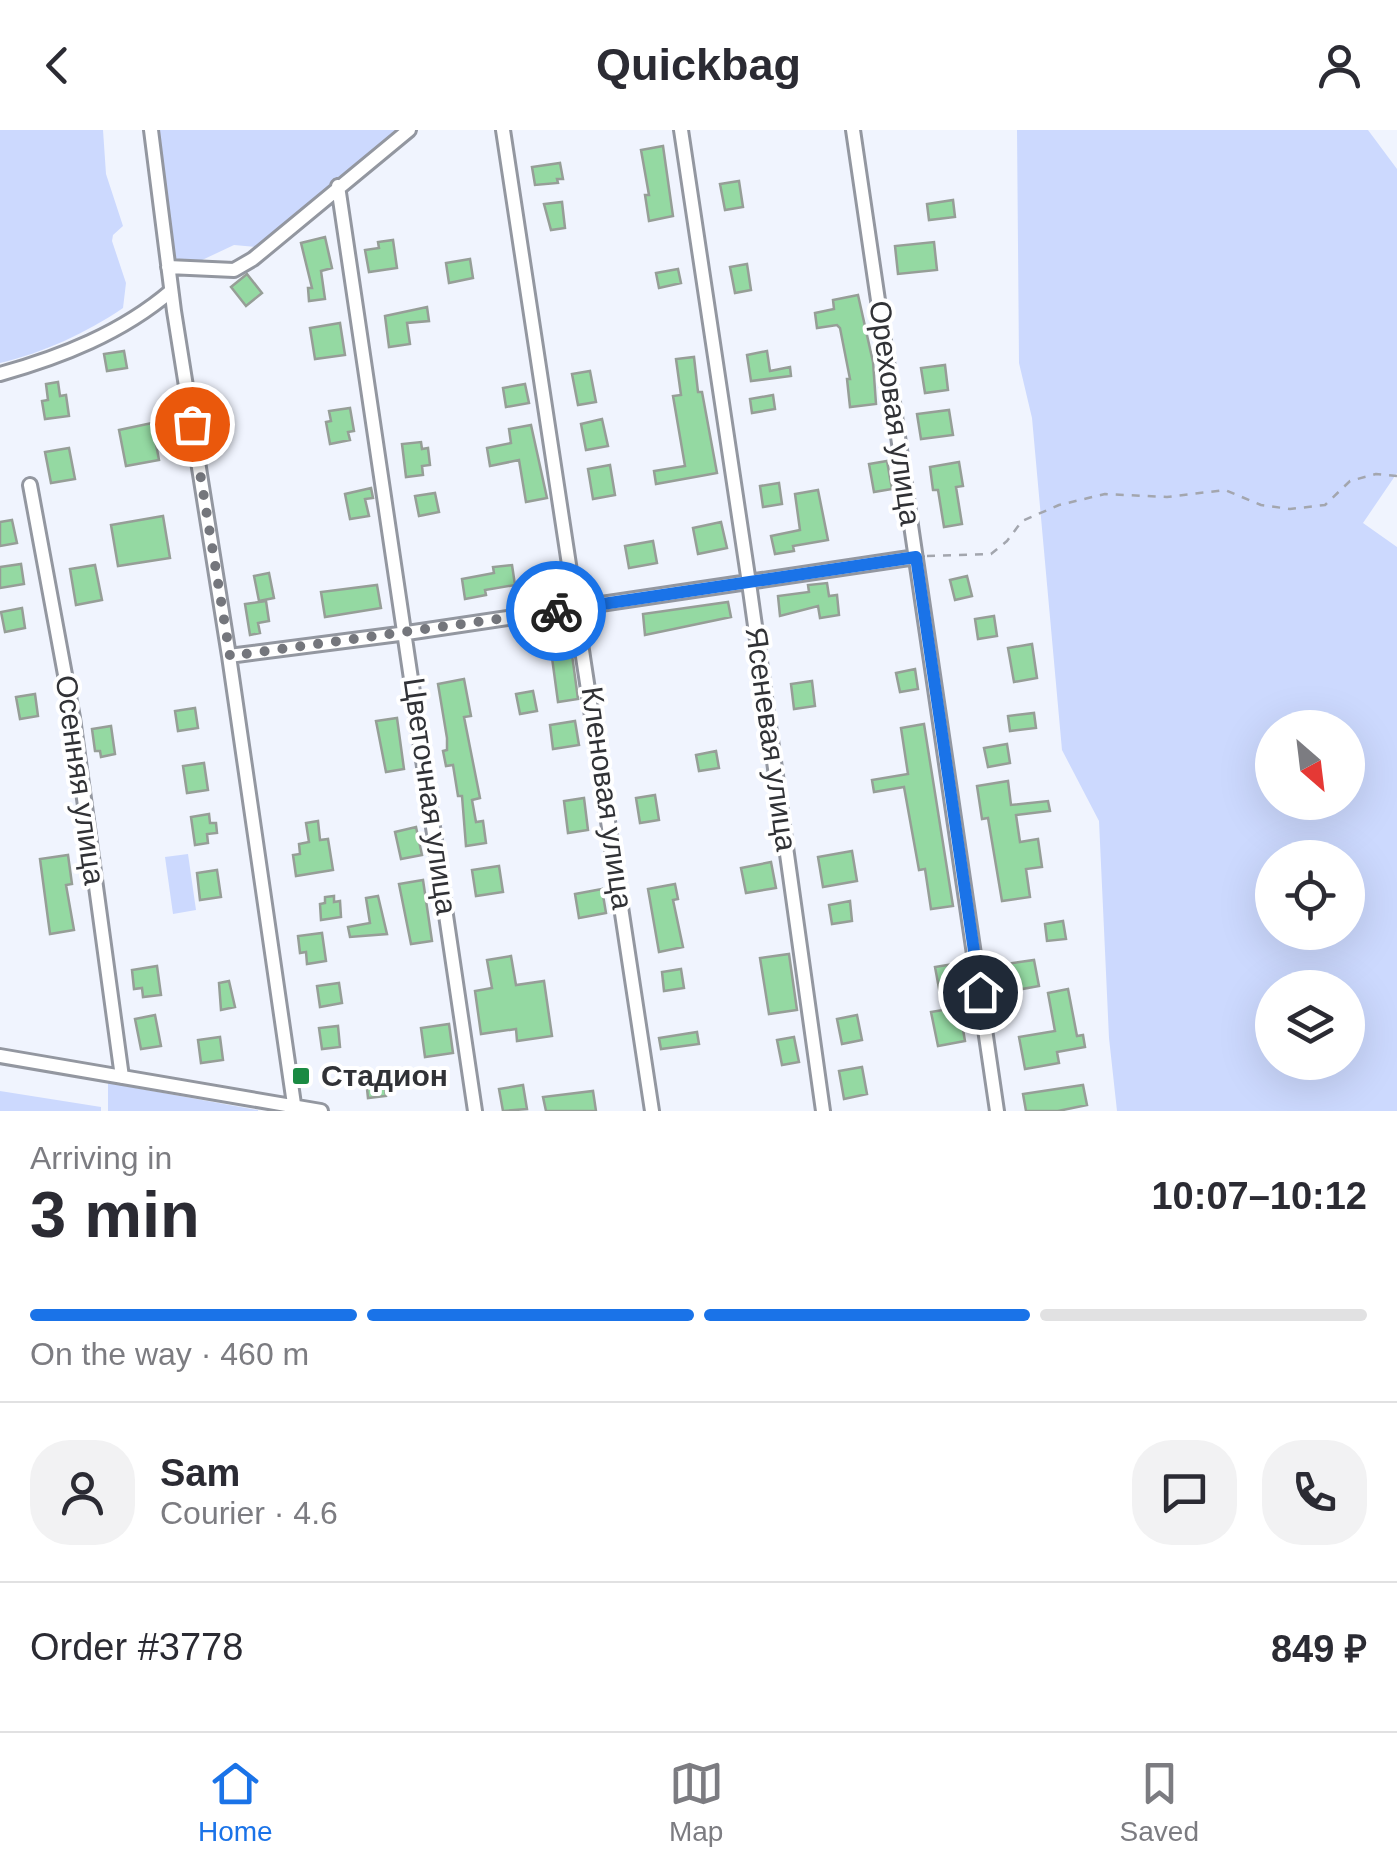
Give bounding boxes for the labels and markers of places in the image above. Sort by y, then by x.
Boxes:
pin [150,382,235,467]
pin [938,950,1023,1035]
place label: Стадион [321,1059,448,1092]
marker: Стадион [290,1065,312,1087]

